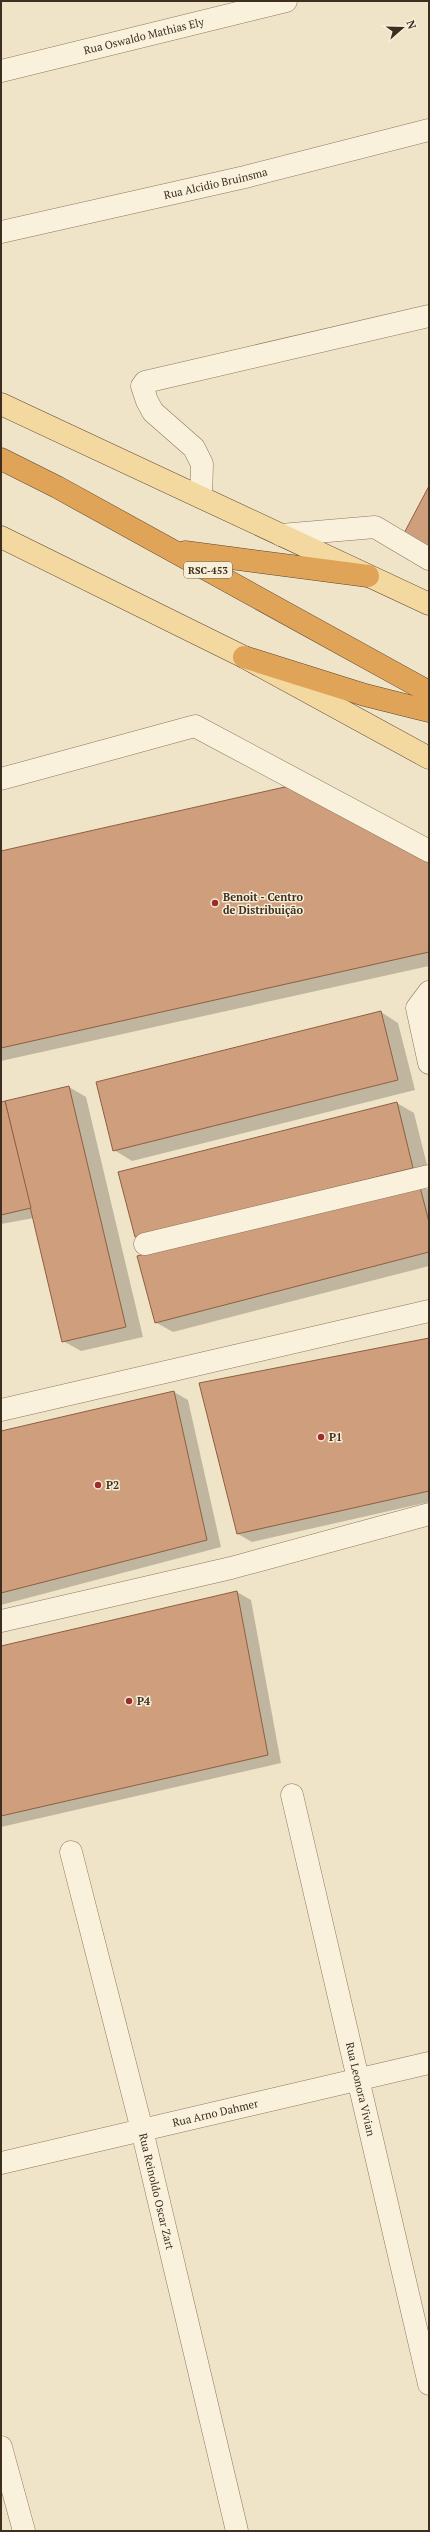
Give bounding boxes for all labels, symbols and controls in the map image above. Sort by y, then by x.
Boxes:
north arrow [382,8,422,48]
street label: Rua Oswaldo Mathias Ely [82,14,206,57]
text: N [403,18,420,32]
street label: Rua Alcidio Bruinsma [162,164,269,202]
road number: RSC-453 [184,562,232,578]
place label: Benoit - Centro de Distribuição [223,890,303,917]
marker: Benoit - Centro de Distribuição [210,898,220,908]
place label: P1 [329,1430,342,1444]
marker: P1 [316,1432,326,1442]
place label: P2 [106,1478,119,1492]
marker: P2 [93,1480,103,1490]
place label: P4 [137,1694,151,1708]
marker: P4 [124,1696,134,1706]
street label: Rua Leonora Vivian [343,2041,378,2138]
street label: Rua Arno Dahmer [171,2096,260,2130]
street label: Rua Reinoldo Oscar Zart [136,2132,177,2251]

